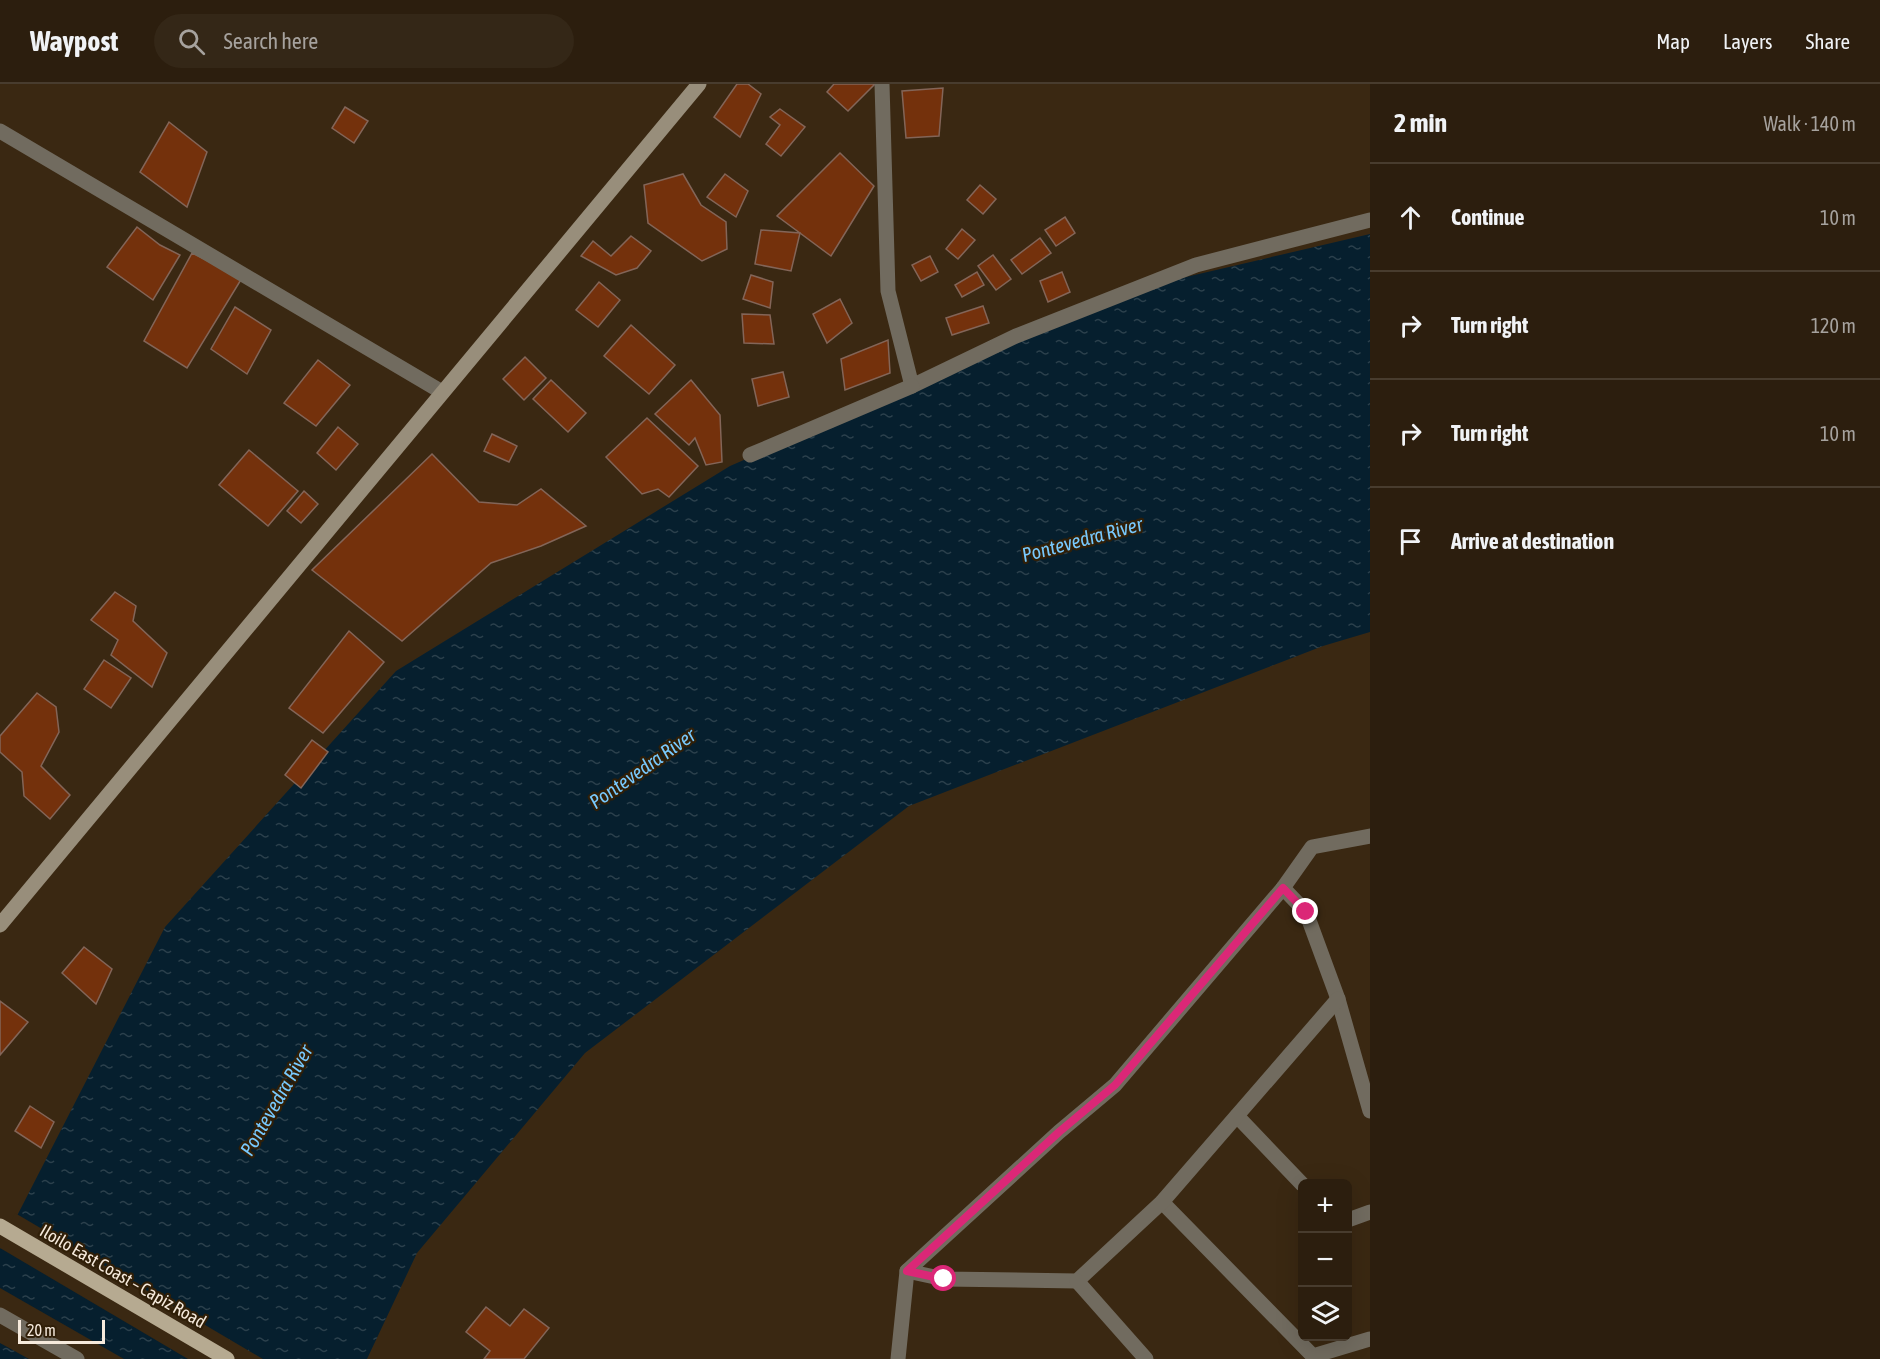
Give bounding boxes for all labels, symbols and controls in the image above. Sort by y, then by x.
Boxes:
search box [154,14,574,68]
text: Waypost [30,25,118,57]
icon: search [175,25,208,58]
text: Search here [223,28,318,54]
text: Map [1656,29,1690,53]
text: Layers [1723,29,1773,53]
text: Share [1806,29,1850,53]
text: 2 min [1394,108,1447,138]
text: Walk · 140 m [1764,112,1856,135]
icon: ahead [1394,201,1427,234]
text: Continue [1451,204,1525,230]
text: 10 m [1820,206,1856,229]
icon: right [1394,309,1427,342]
text: Turn right [1451,312,1528,338]
text: 120 m [1811,314,1856,337]
icon: right [1394,417,1427,450]
text: Turn right [1451,420,1528,446]
text: 10 m [1820,422,1856,445]
water label: Pontevedra River [1019,512,1146,566]
icon: arrive [1394,525,1427,558]
text: Arrive at destination [1451,528,1614,554]
water label: Pontevedra River [584,722,700,813]
route end [1292,898,1318,924]
water label: Pontevedra River [235,1039,318,1160]
map controls [1298,1179,1352,1341]
button: + [1298,1179,1352,1233]
street label: Iloilo East Coast – Capiz Road [36,1220,210,1332]
button: − [1298,1233,1352,1287]
route start [930,1265,956,1291]
button: layers [1298,1287,1352,1341]
scale bar [18,1317,105,1344]
text: 20 m [27,1321,56,1339]

